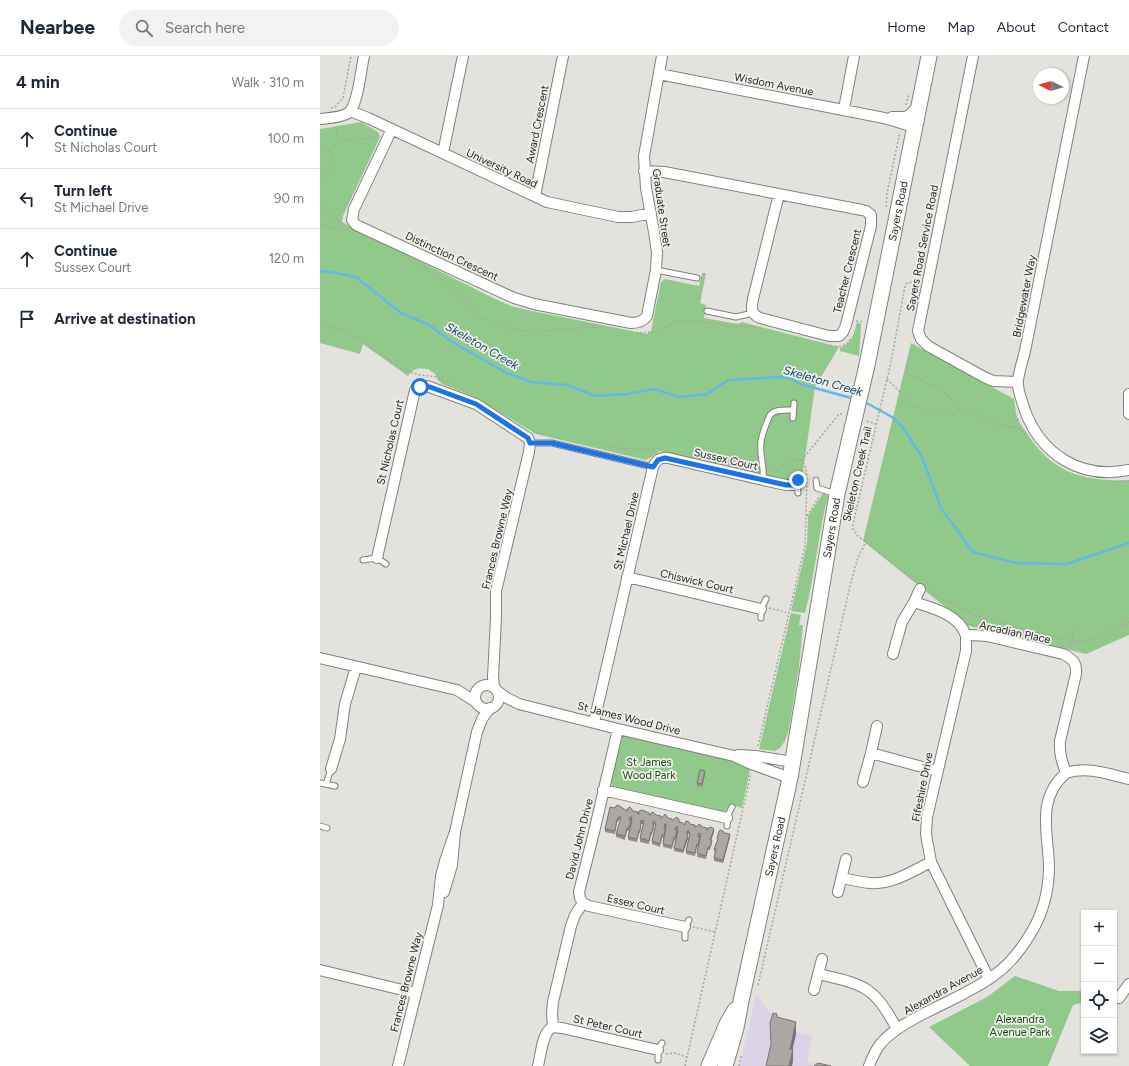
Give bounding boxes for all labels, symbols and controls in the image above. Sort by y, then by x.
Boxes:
search box [119,10,399,46]
text: Nearbee [20,16,95,39]
icon: search [133,17,155,39]
text: Search here [165,19,245,37]
text: Home [887,19,926,36]
text: Map [948,19,975,36]
text: About [997,19,1036,36]
text: Contact [1058,19,1109,36]
north arrow [1033,68,1069,104]
street label: Wisdom Avenue [733,70,815,99]
text: 4 min [16,72,60,92]
text: Walk · 310 m [231,75,304,90]
street label: Award Crescent [524,84,551,164]
text: Continue [54,122,117,140]
icon: ahead [16,128,38,150]
text: 100 m [268,131,304,146]
text: St Nicholas Court [54,140,157,155]
street label: University Road [464,146,540,191]
street label: Graduate Street [650,168,673,248]
street label: Sayers Road [886,180,911,242]
text: Turn left [54,182,112,200]
street label: Sayers Road Service Road [904,184,941,312]
icon: left [16,188,38,210]
text: 90 m [274,191,304,206]
text: St Michael Drive [54,200,148,215]
street label: Teacher Crescent [831,228,864,315]
street label: Distinction Crescent [403,229,500,284]
text: Continue [54,242,117,260]
icon: ahead [16,248,38,270]
text: 120 m [269,251,304,266]
street label: Bridgewater Way [1010,253,1039,338]
text: Sussex Court [54,260,131,275]
icon: arrive [16,308,38,330]
text: Arrive at destination [54,310,195,328]
water label: Skeleton Creek [443,319,522,373]
water label: Skeleton Creek [782,363,865,399]
route start [411,378,429,396]
street label: St Nicholas Court [374,398,407,486]
street label: Skeleton Creek Trail [840,425,875,523]
street label: Sussex Court [693,446,759,473]
route end [789,471,807,489]
street label: Frances Browne Way [480,487,515,591]
street label: St Michael Drive [611,491,642,571]
street label: Sayers Road [821,497,843,559]
street label: Chiswick Court [659,567,735,596]
street label: Arcadian Place [978,619,1052,646]
street label: St James Wood Drive [576,699,682,738]
street label: Fifeshire Drive [909,751,936,823]
park label: St James Wood Park [623,756,676,782]
street label: David John Drive [563,797,596,881]
street label: Sayers Road [763,816,788,878]
street label: Essex Court [606,892,666,917]
map controls [1081,910,1117,1054]
button: + [1081,910,1117,946]
street label: Frances Browne Way [388,931,425,1034]
button: − [1081,946,1117,982]
street label: Alexandra Avenue [901,963,985,1018]
button: locate [1081,982,1117,1018]
street label: St Peter Court [572,1012,644,1041]
park label: Alexandra Avenue Park [990,1013,1051,1039]
button: layers [1081,1018,1117,1054]

